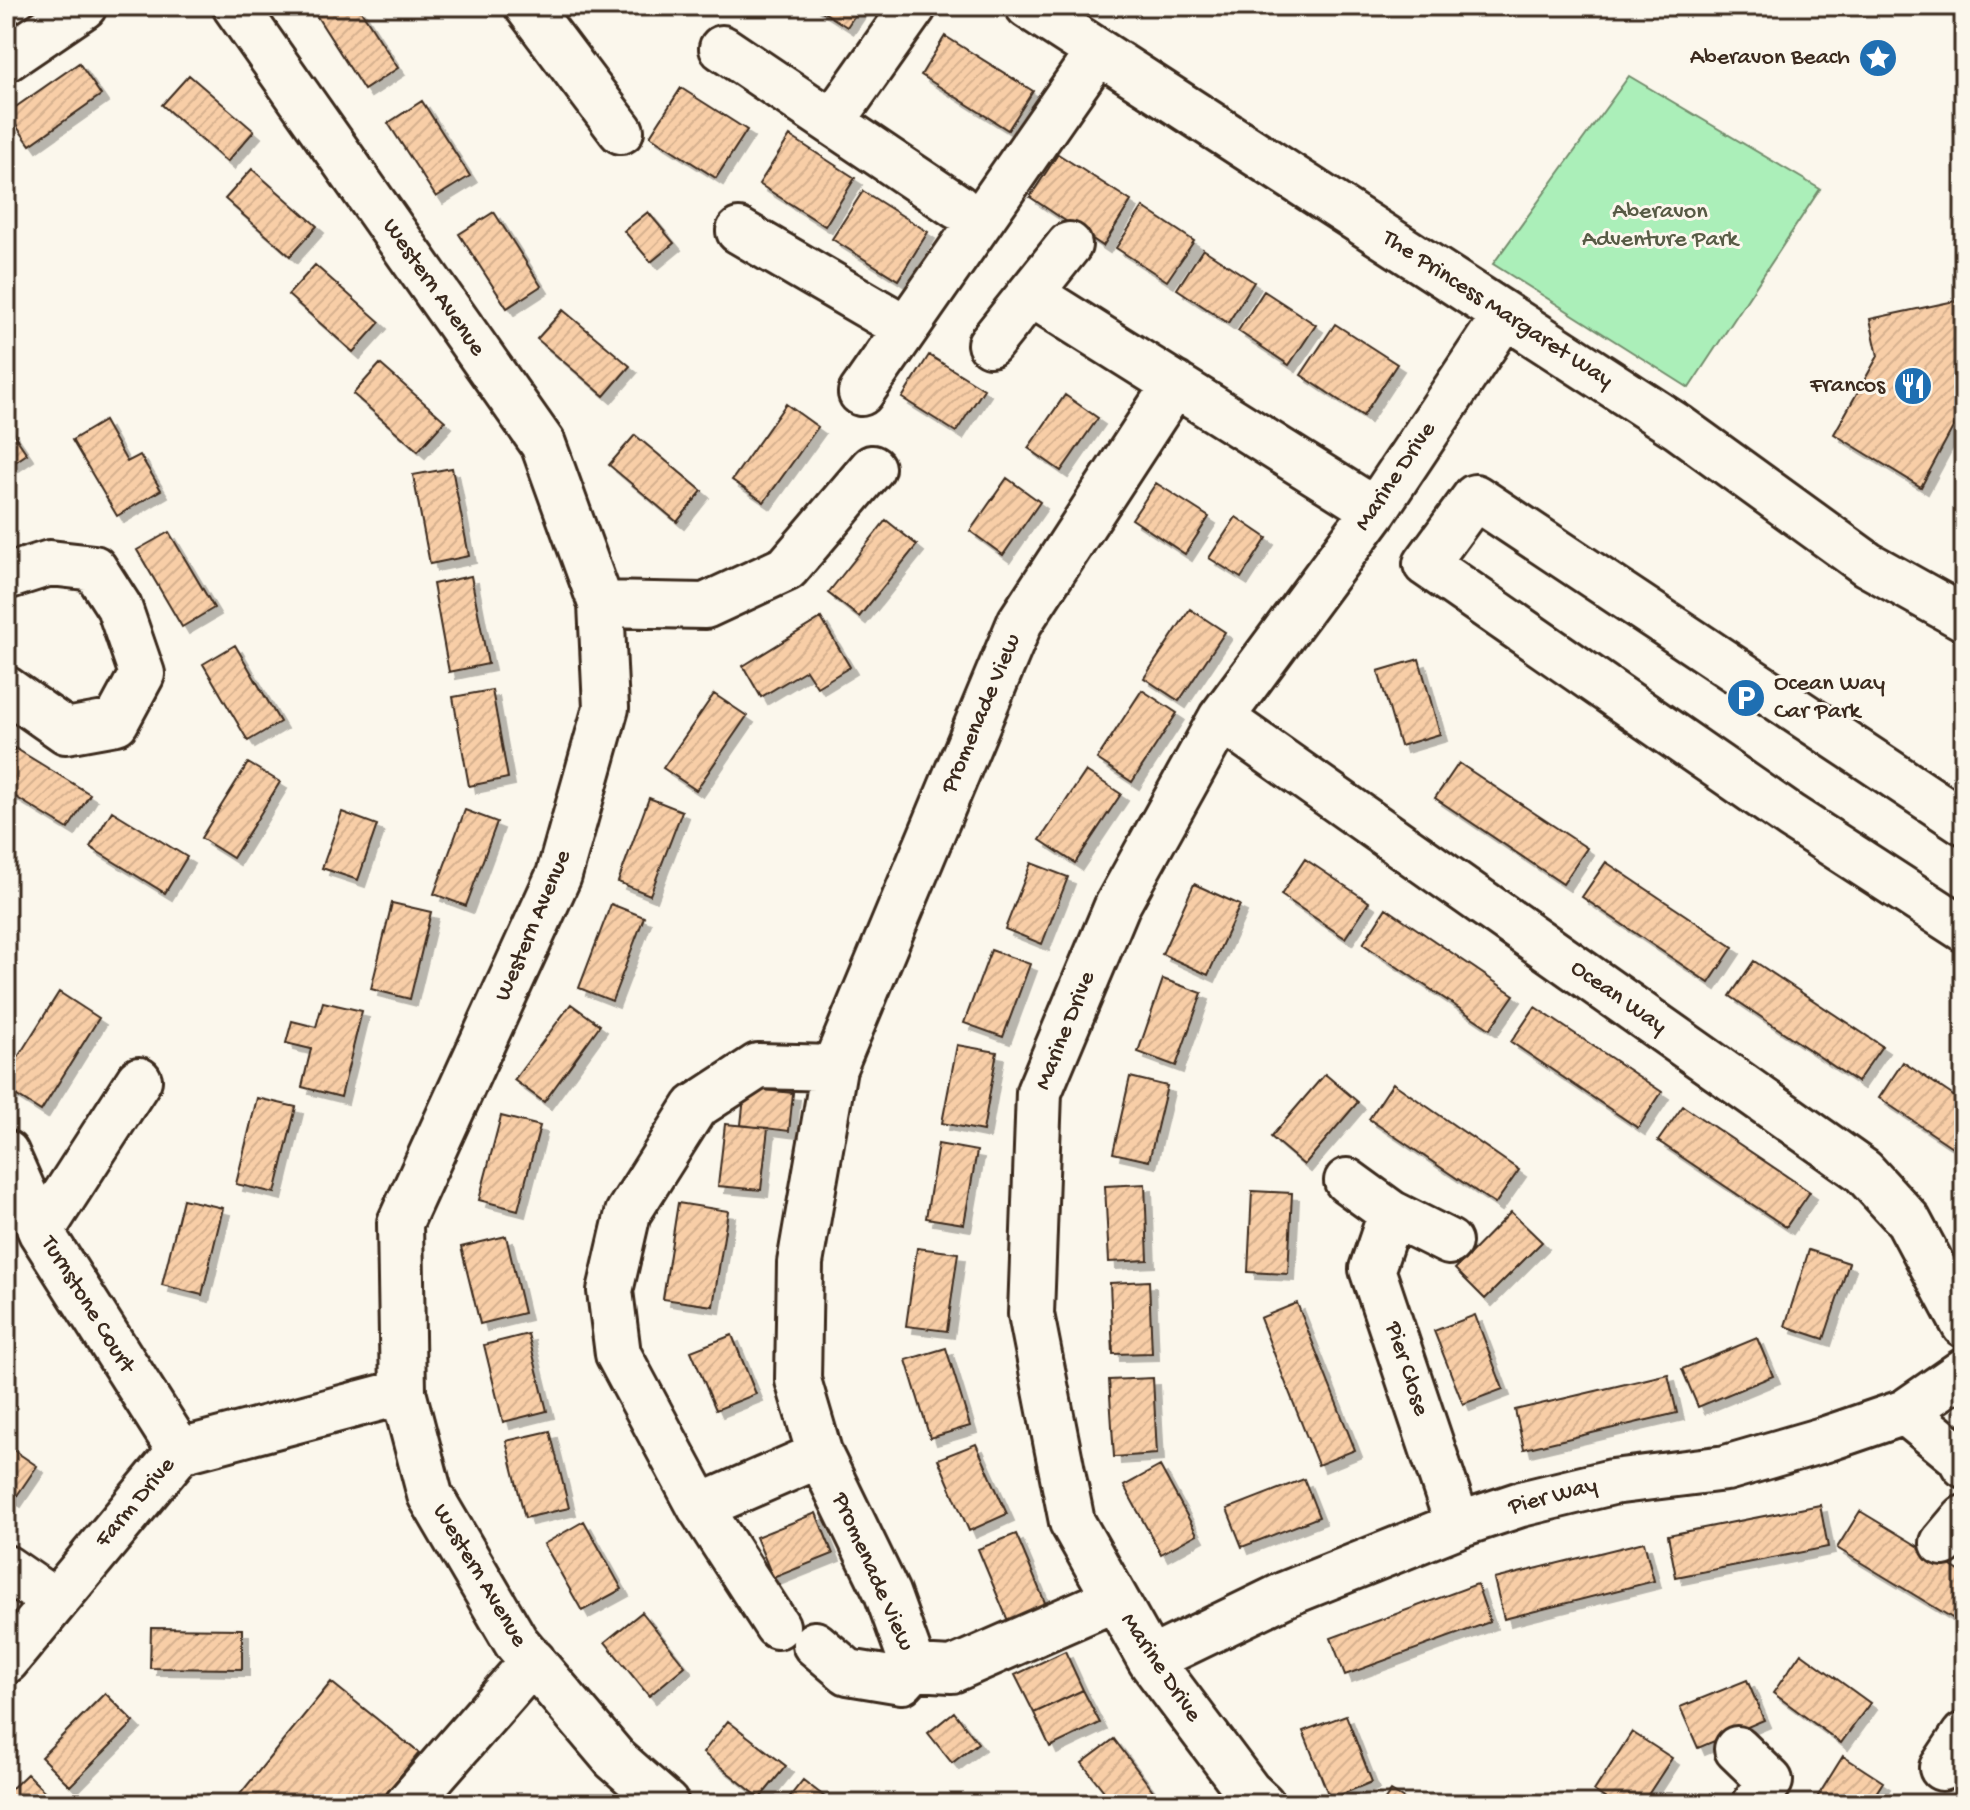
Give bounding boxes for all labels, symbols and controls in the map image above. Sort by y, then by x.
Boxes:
place icon: Aberavon Beach [1857,37,1899,79]
place label: Aberavon Beach [1690,44,1850,73]
park label: Aberavon Adventure Park [1582,198,1740,255]
street label: Western Avenue [375,214,492,363]
street label: The Princess Margaret Way [1374,223,1618,396]
restaurant icon: Francos [1892,365,1934,407]
place label: Francos [1809,372,1886,401]
street label: Marine Drive [1349,416,1443,537]
street label: Promenade View [935,630,1029,799]
place label: Ocean Way Car Park [1774,670,1885,727]
parking icon: Ocean Way Car Park [1725,677,1767,719]
street label: Western Avenue [489,845,579,1006]
street label: Ocean Way [1564,954,1672,1042]
street label: Marine Drive [1029,967,1103,1095]
street label: Turnstone Court [32,1229,142,1381]
street label: Pier Close [1377,1317,1435,1420]
street label: Farm Drive [89,1451,183,1555]
street label: Pier Way [1505,1471,1601,1523]
street label: Promenade View [824,1488,920,1656]
street label: Western Avenue [425,1499,533,1653]
street label: Marine Drive [1113,1608,1207,1729]

